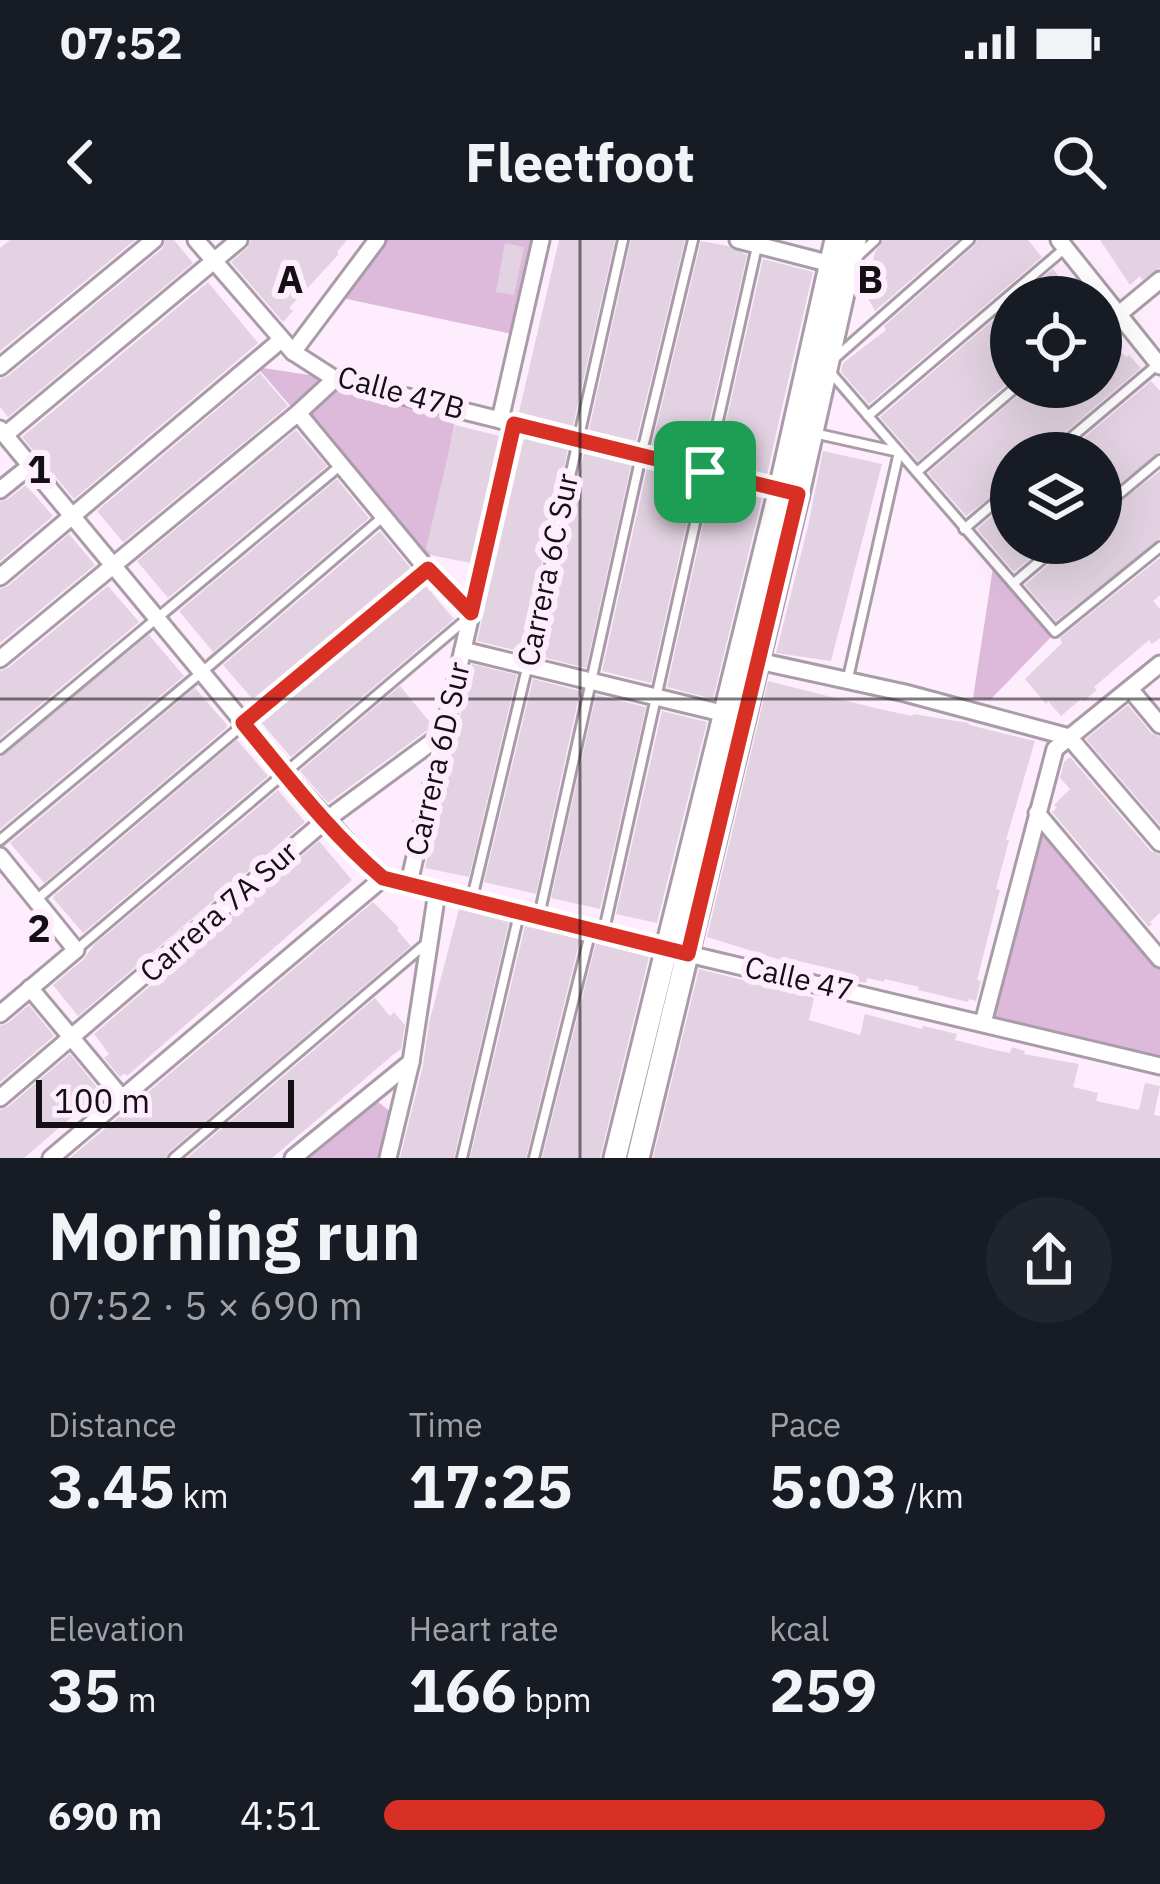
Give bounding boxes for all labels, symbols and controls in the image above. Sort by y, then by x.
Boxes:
text: 07:52 [60,13,183,71]
text: Fleetfoot [465,127,695,197]
icon: back [48,129,114,195]
icon: search [1046,129,1112,195]
text: A [277,253,303,304]
text: B [857,253,883,304]
map controls [990,276,1122,564]
button: locate [990,276,1122,408]
street label: Calle 47B [334,356,469,427]
pin [654,421,756,523]
button: layers [990,432,1122,564]
icon: arrive [672,439,738,505]
text: 1 [27,443,51,494]
street label: Carrera 6C Sur [507,470,586,670]
street label: Carrera 6D Sur [395,658,478,859]
street label: Carrera 7A Sur [131,832,305,990]
text: 2 [27,902,51,953]
street label: Calle 47 [741,946,857,1009]
scale bar [36,1074,294,1127]
text: 100 m [54,1079,150,1122]
text: Morning run [48,1192,421,1278]
button: share [986,1197,1112,1323]
text: 07:52 · 5 × 690 m [48,1280,363,1331]
text: Distance [48,1403,177,1446]
text: Time [409,1403,483,1446]
text: Pace [769,1403,841,1446]
text: 3.45 [48,1446,175,1525]
text: 17:25 [409,1446,572,1525]
text: 5:03 [769,1446,897,1525]
text: km [175,1474,229,1517]
text: /km [897,1474,964,1517]
text: Elevation [48,1607,185,1650]
text: Heart rate [409,1607,559,1650]
text: kcal [769,1607,829,1650]
text: 35 [48,1650,120,1729]
text: 166 [409,1650,517,1729]
text: 259 [769,1650,877,1729]
text: m [120,1678,157,1721]
text: bpm [517,1678,592,1721]
text: 690 m [48,1790,162,1841]
text: 4:51 [240,1790,322,1841]

